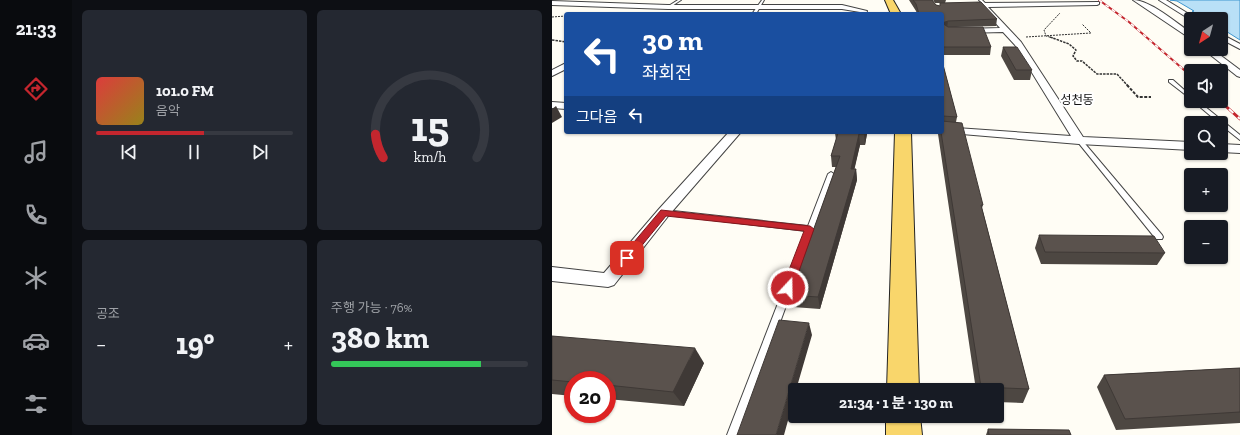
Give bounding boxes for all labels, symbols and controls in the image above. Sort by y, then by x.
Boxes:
north arrow [1184,12,1228,56]
map controls [1184,12,1228,264]
text: 21:33 [16,18,56,40]
text: 30 m [642,24,703,57]
icon: left [576,28,628,80]
text: 좌회전 [642,62,692,84]
button: sound [1184,64,1228,108]
icon: directions [22,75,50,103]
text: 101.0 FM [156,82,214,100]
district label: 성천동 [1060,93,1094,107]
text: 15 [410,102,449,152]
text: 음악 [156,103,180,118]
icon: left [625,104,647,126]
text: 그다음 [576,108,617,126]
button: search [1184,116,1228,160]
icon: music [22,138,50,166]
icon: previous [118,141,140,163]
icon: pause [183,141,205,163]
icon: next [249,141,271,163]
text: km/h [413,148,446,165]
button: + [1184,168,1228,212]
icon: phone [22,201,50,229]
button: − [1184,220,1228,264]
pin [610,241,644,275]
icon: arrive [616,247,638,269]
icon: climate [22,264,50,292]
position arrow [767,267,809,309]
text: 주행 가능 · 76% [331,300,413,315]
text: 공조 [96,306,120,321]
text: 380 km [331,320,429,356]
text: 19° [176,326,214,362]
icon: car [22,327,50,355]
text: − [96,331,106,358]
text: + [284,331,293,358]
speed limit sign: 20 [564,371,616,423]
icon: filters [22,390,50,418]
text: 21:34 · 1 분 · 130 m [839,394,953,412]

